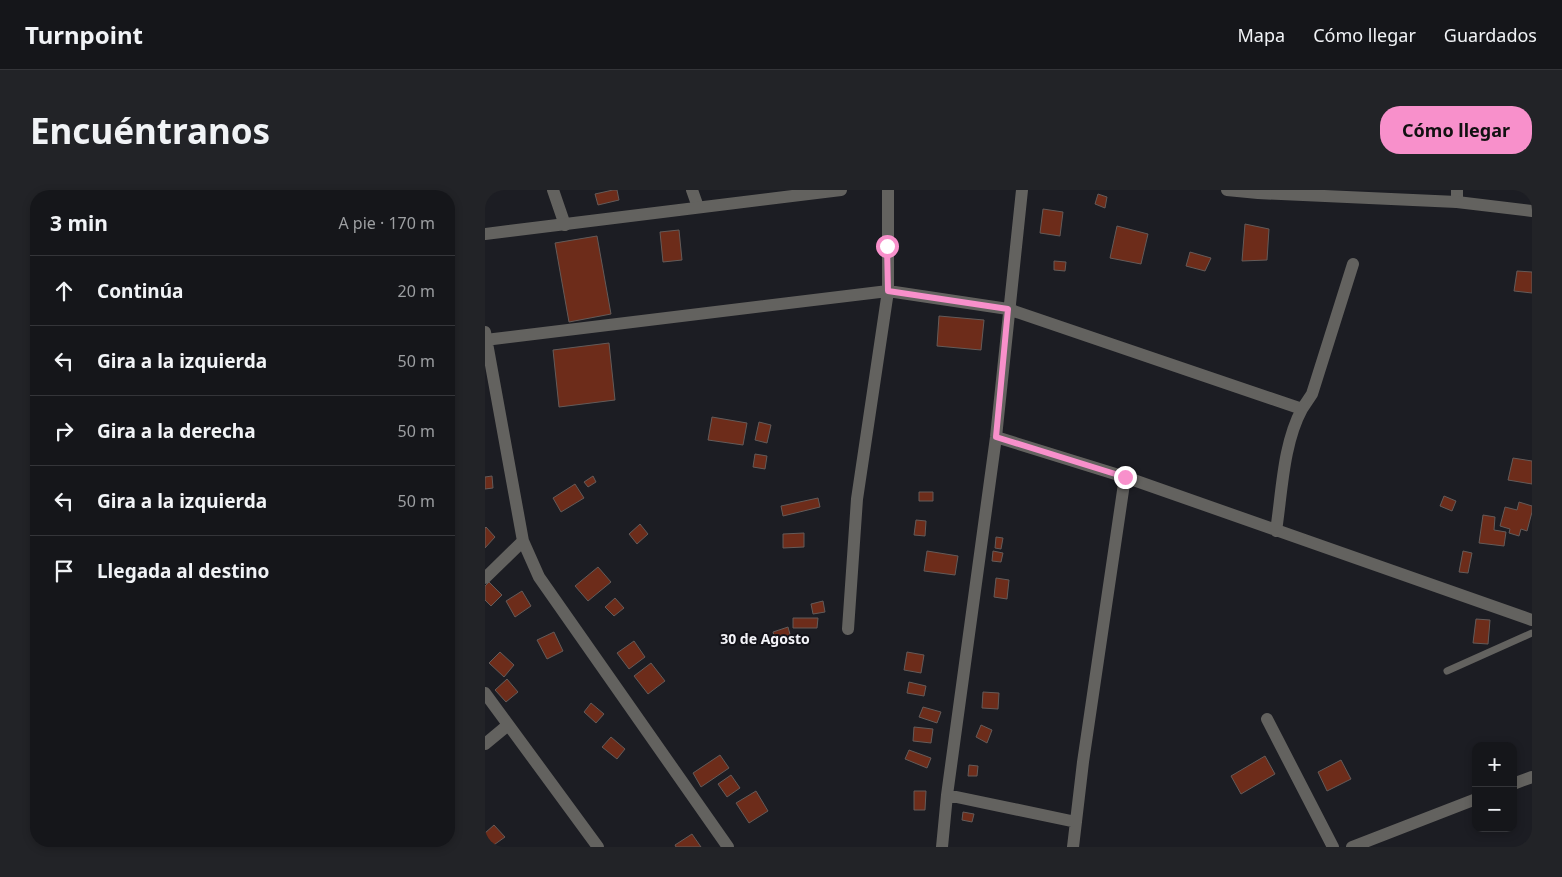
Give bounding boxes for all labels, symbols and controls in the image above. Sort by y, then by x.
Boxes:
text: Turnpoint [25,18,143,51]
text: Mapa [1238,23,1285,47]
text: Cómo llegar [1313,23,1416,47]
text: Guardados [1444,23,1537,47]
button: Cómo llegar [1380,106,1532,154]
text: Encuéntranos [30,107,270,154]
text: 3 min [50,209,108,237]
text: A pie · 170 m [338,212,435,234]
route start [876,235,899,258]
icon: ahead [50,277,78,305]
text: Continúa [97,278,183,304]
text: 20 m [398,280,435,302]
icon: left [50,347,78,375]
text: Gira a la izquierda [97,348,267,374]
text: 50 m [398,350,435,372]
icon: right [50,417,78,445]
text: Gira a la derecha [97,418,256,444]
text: 50 m [398,420,435,442]
route end [1114,466,1137,489]
icon: left [50,487,78,515]
text: Gira a la izquierda [97,488,267,514]
text: 50 m [398,490,435,512]
icon: arrive [50,557,78,585]
text: Llegada al destino [97,558,269,584]
district label: 30 de Agosto [720,629,810,648]
map controls [1472,742,1517,832]
button: + [1472,742,1517,787]
button: − [1472,787,1517,832]

